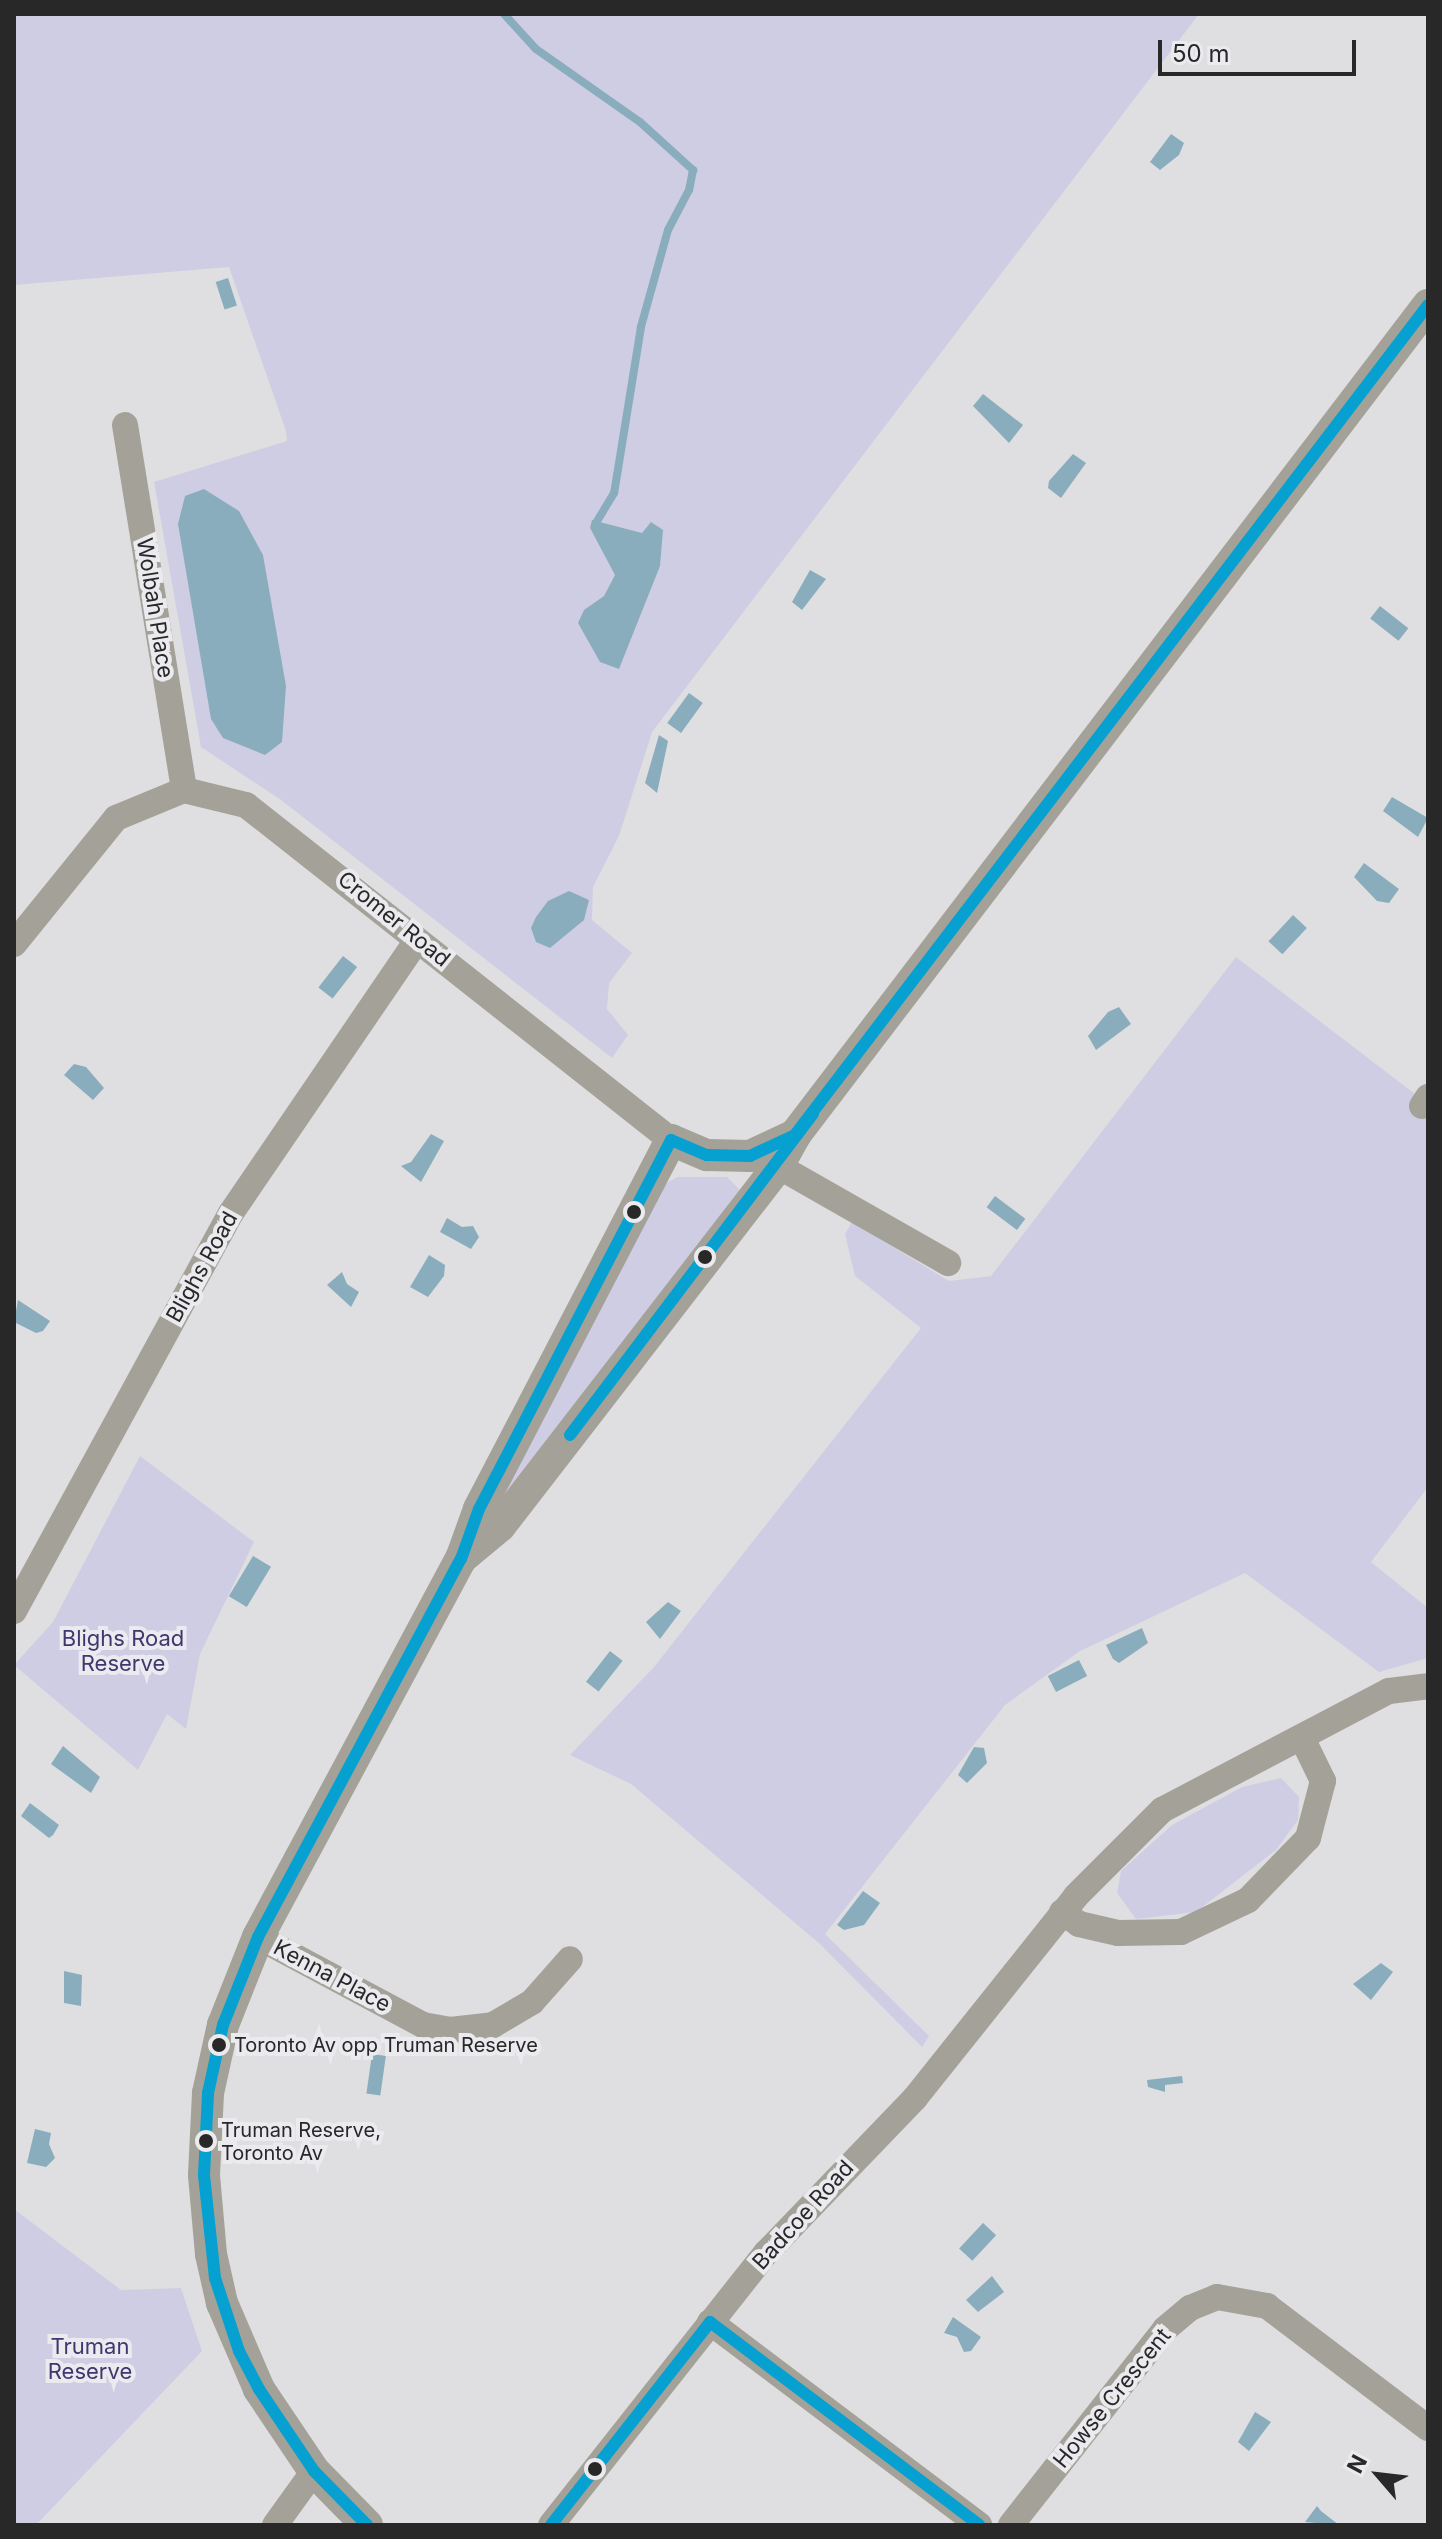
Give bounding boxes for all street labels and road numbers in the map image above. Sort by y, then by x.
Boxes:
street label: Wolbah Place [131,536,179,680]
street label: Cromer Road [333,866,455,972]
street label: Blighs Road [161,1207,243,1327]
street label: Kenna Place [269,1934,395,2018]
street label: Badcoe Road [747,2155,859,2275]
street label: Howse Crescent [1048,2323,1176,2473]

